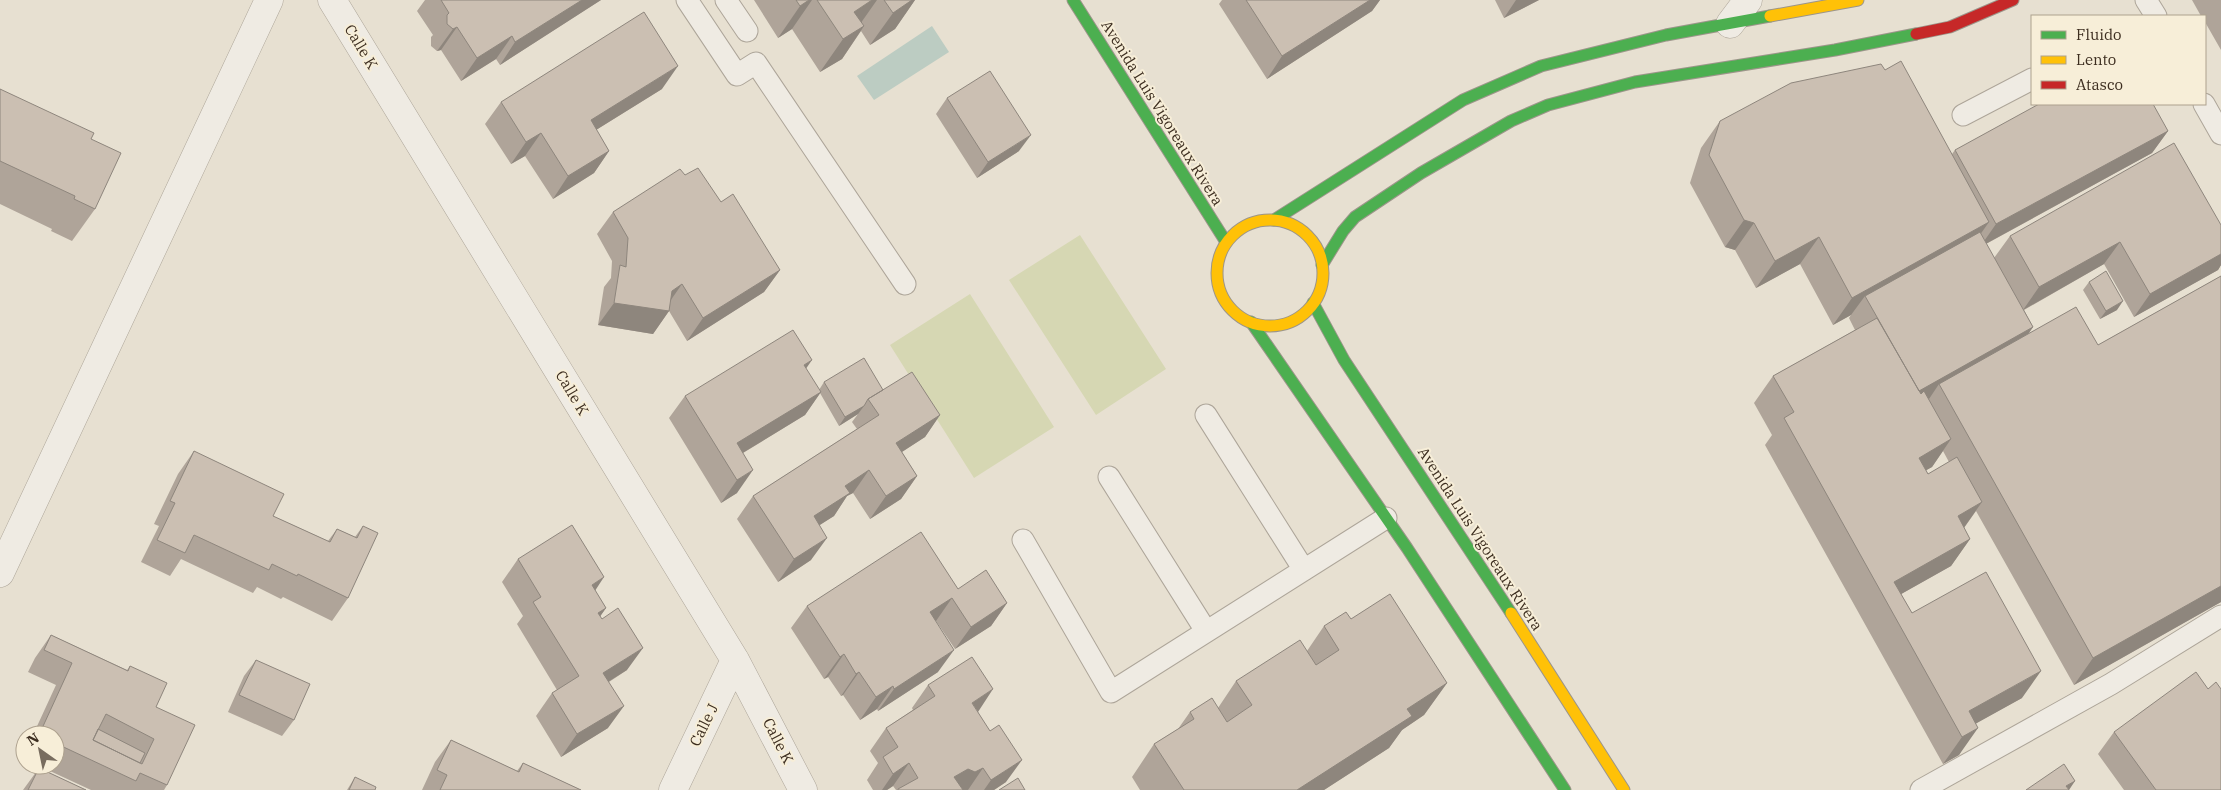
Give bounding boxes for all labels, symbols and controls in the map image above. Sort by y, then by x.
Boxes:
legend [2031,15,2206,105]
street label: Avenida Luis Vigoreaux Rivera [1097,17,1227,209]
street label: Calle K [341,21,382,73]
text: Fluido [2076,25,2121,44]
text: Lento [2076,50,2116,69]
text: Atasco [2076,75,2123,94]
street label: Calle K [552,367,593,419]
street label: Avenida Luis Vigoreaux Rivera [1414,443,1547,634]
street label: Calle J [685,700,722,749]
street label: Calle K [759,715,798,767]
north arrow [15,725,65,775]
text: N [23,729,42,750]

